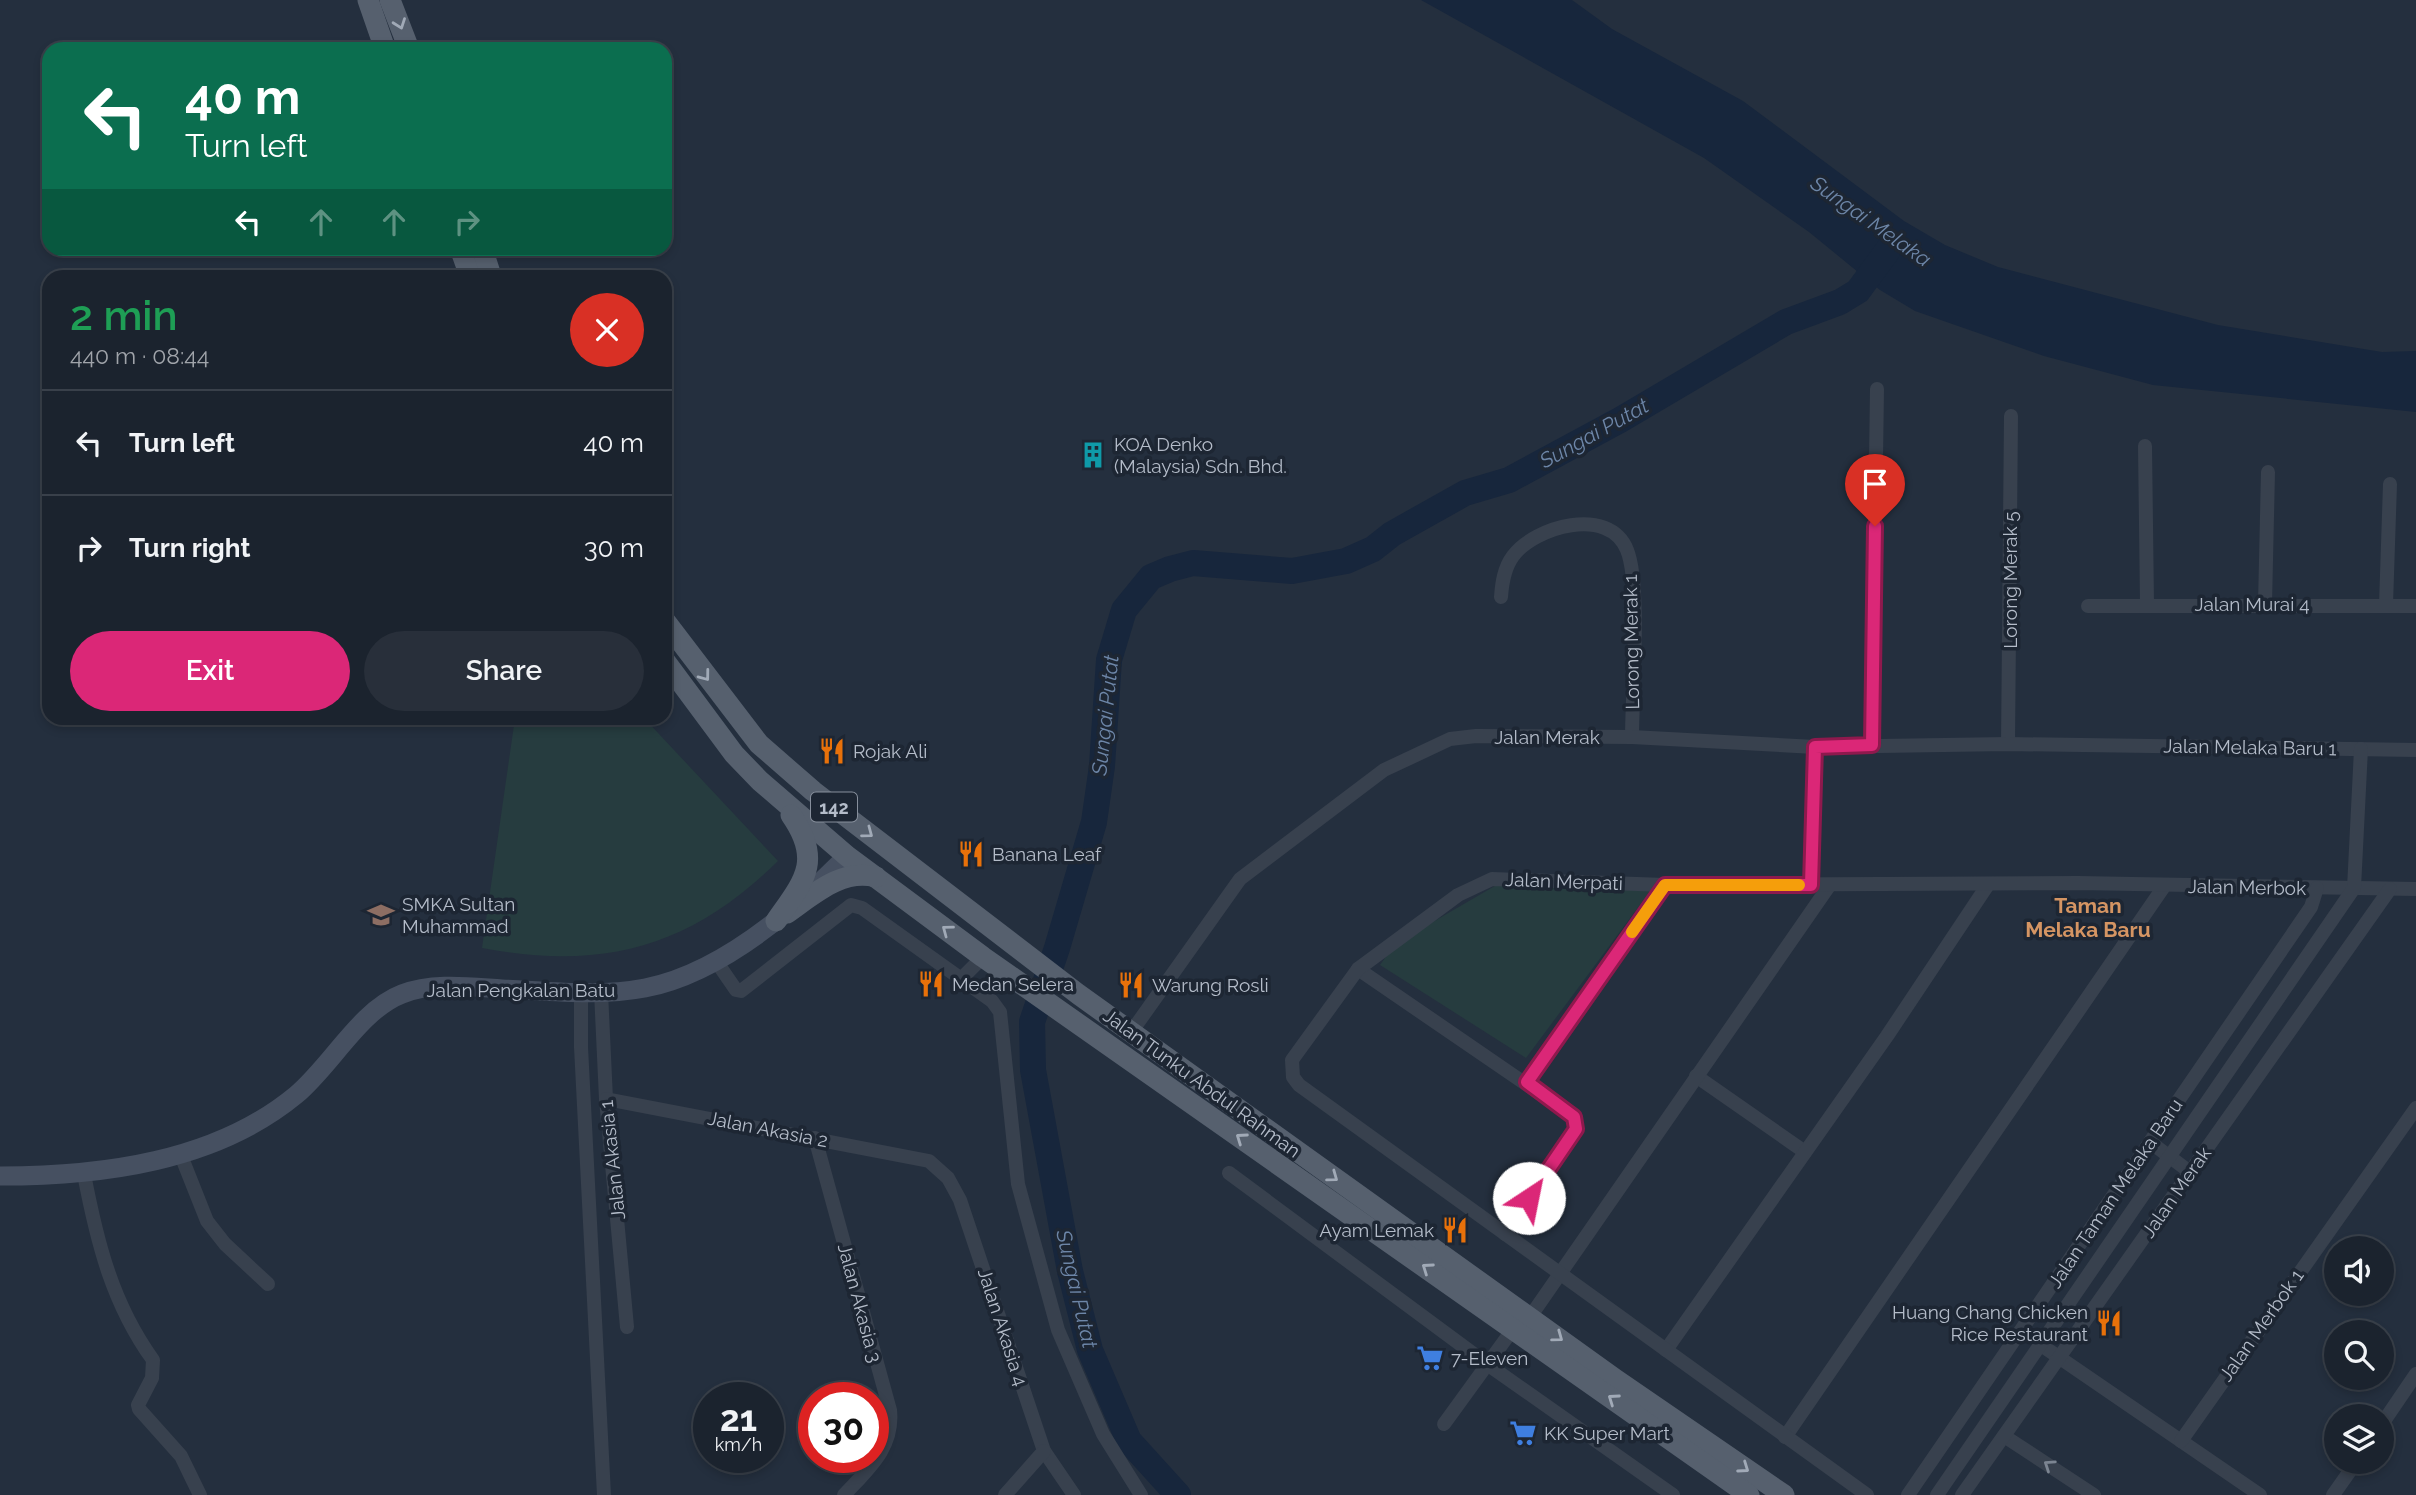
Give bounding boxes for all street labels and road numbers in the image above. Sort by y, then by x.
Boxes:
street label: Lorong Merak 5 [1999,511,2021,649]
street label: Lorong Merak 1 [1619,574,1643,710]
street label: Jalan Murai 4 [2194,593,2310,615]
street label: Jalan Merak [1494,726,1600,748]
street label: Jalan Melaka Baru 1 [2163,734,2337,760]
road number: 142 [811,792,857,822]
street label: Jalan Merpati [1505,868,1623,894]
street label: Jalan Merbok [2188,875,2306,899]
street label: Jalan Pengkalan Batu [427,979,615,1001]
street label: Jalan Tunku Abdul Rahman [1099,1004,1305,1162]
street label: Jalan Taman Melaka Baru [2043,1094,2187,1292]
street label: Jalan Akasia 1 [595,1099,629,1221]
street label: Jalan Akasia 2 [706,1107,830,1151]
street label: Jalan Merak [2137,1142,2215,1242]
street label: Jalan Akasia 3 [834,1241,886,1365]
street label: Jalan Akasia 4 [974,1265,1032,1389]
street label: Jalan Merbok 1 [2214,1265,2308,1385]

